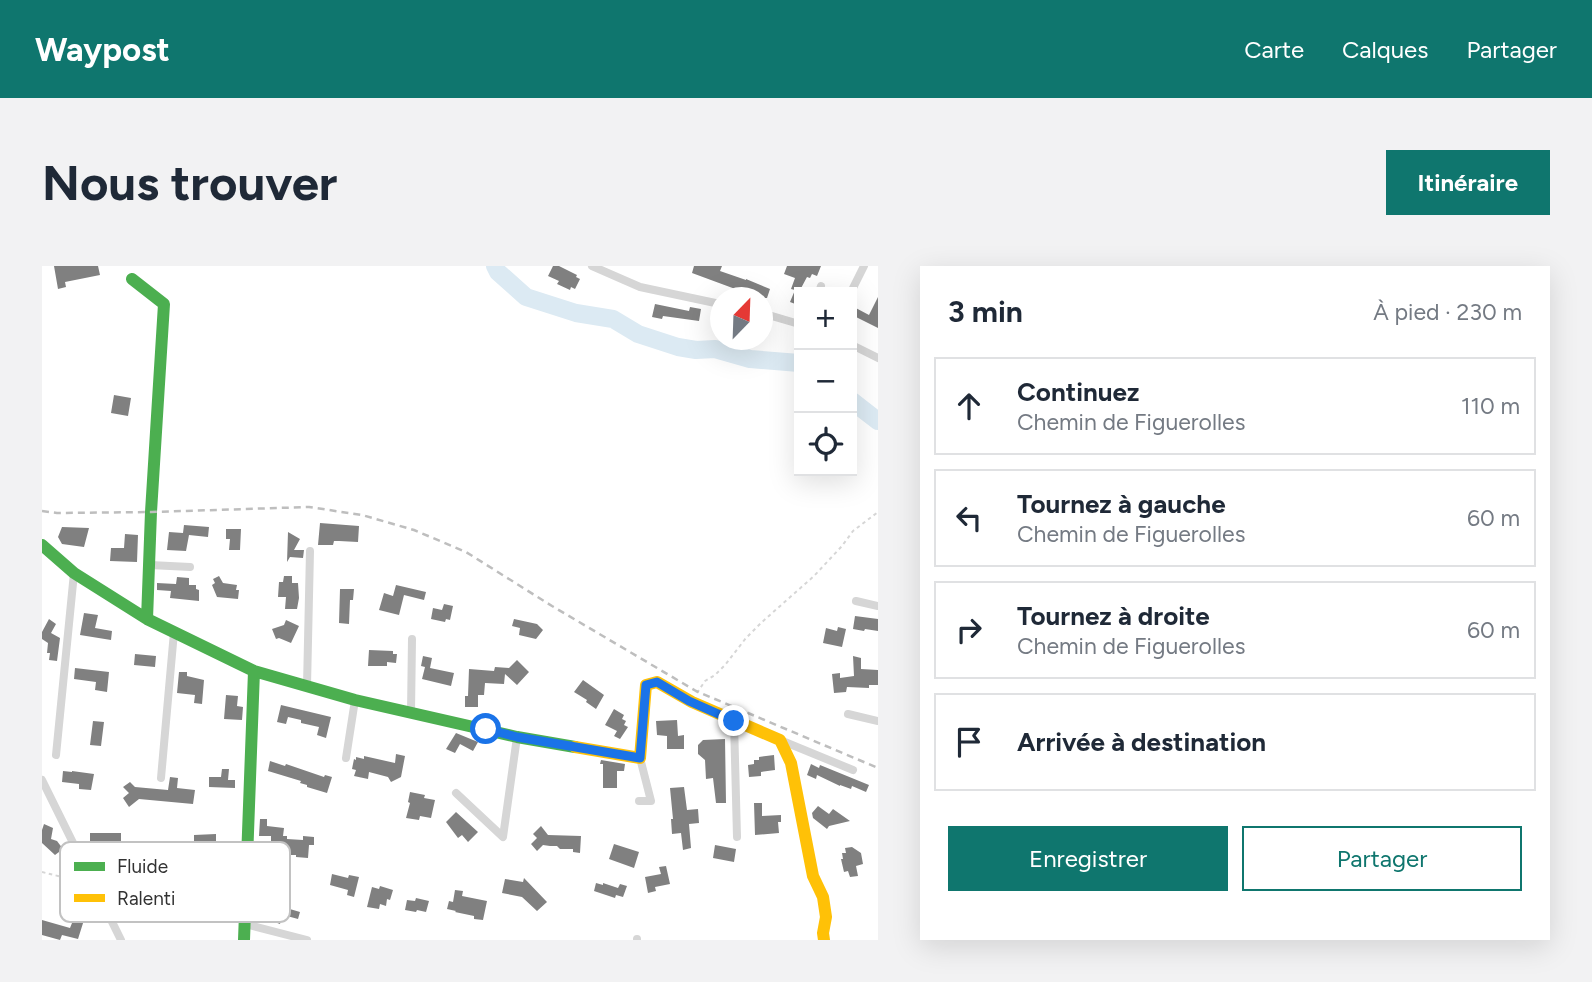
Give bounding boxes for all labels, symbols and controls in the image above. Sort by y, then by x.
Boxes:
text: Waypost [35,30,170,69]
text: Carte [1244,35,1304,64]
text: Calques [1342,35,1428,64]
text: Partager [1466,35,1557,64]
button: Itinéraire [1386,150,1550,215]
text: Nous trouver [42,153,337,212]
north arrow [710,287,773,350]
map controls [794,287,857,476]
button: + [794,287,857,350]
text: 3 min [948,293,1023,330]
text: À pied · 230 m [1373,298,1522,326]
button: − [794,350,857,413]
text: Continuez [1017,376,1139,408]
icon: ahead [950,387,988,425]
text: 110 m [1461,392,1520,420]
text: Chemin de Figuerolles [1017,408,1245,436]
button: locate [794,413,857,476]
text: Tournez à gauche [1017,488,1226,520]
icon: left [950,499,988,537]
text: 60 m [1467,504,1520,532]
text: Chemin de Figuerolles [1017,520,1245,548]
text: Tournez à droite [1017,600,1210,632]
icon: right [950,611,988,649]
text: 60 m [1467,616,1520,644]
text: Chemin de Figuerolles [1017,632,1245,660]
route end [718,705,749,736]
route start [470,713,501,744]
icon: arrive [950,723,988,761]
text: Arrivée à destination [1017,726,1266,758]
button: Enregistrer [948,826,1228,891]
button: Partager [1242,826,1522,891]
legend [60,842,290,922]
text: Fluide [117,855,168,878]
text: Ralenti [117,887,175,910]

